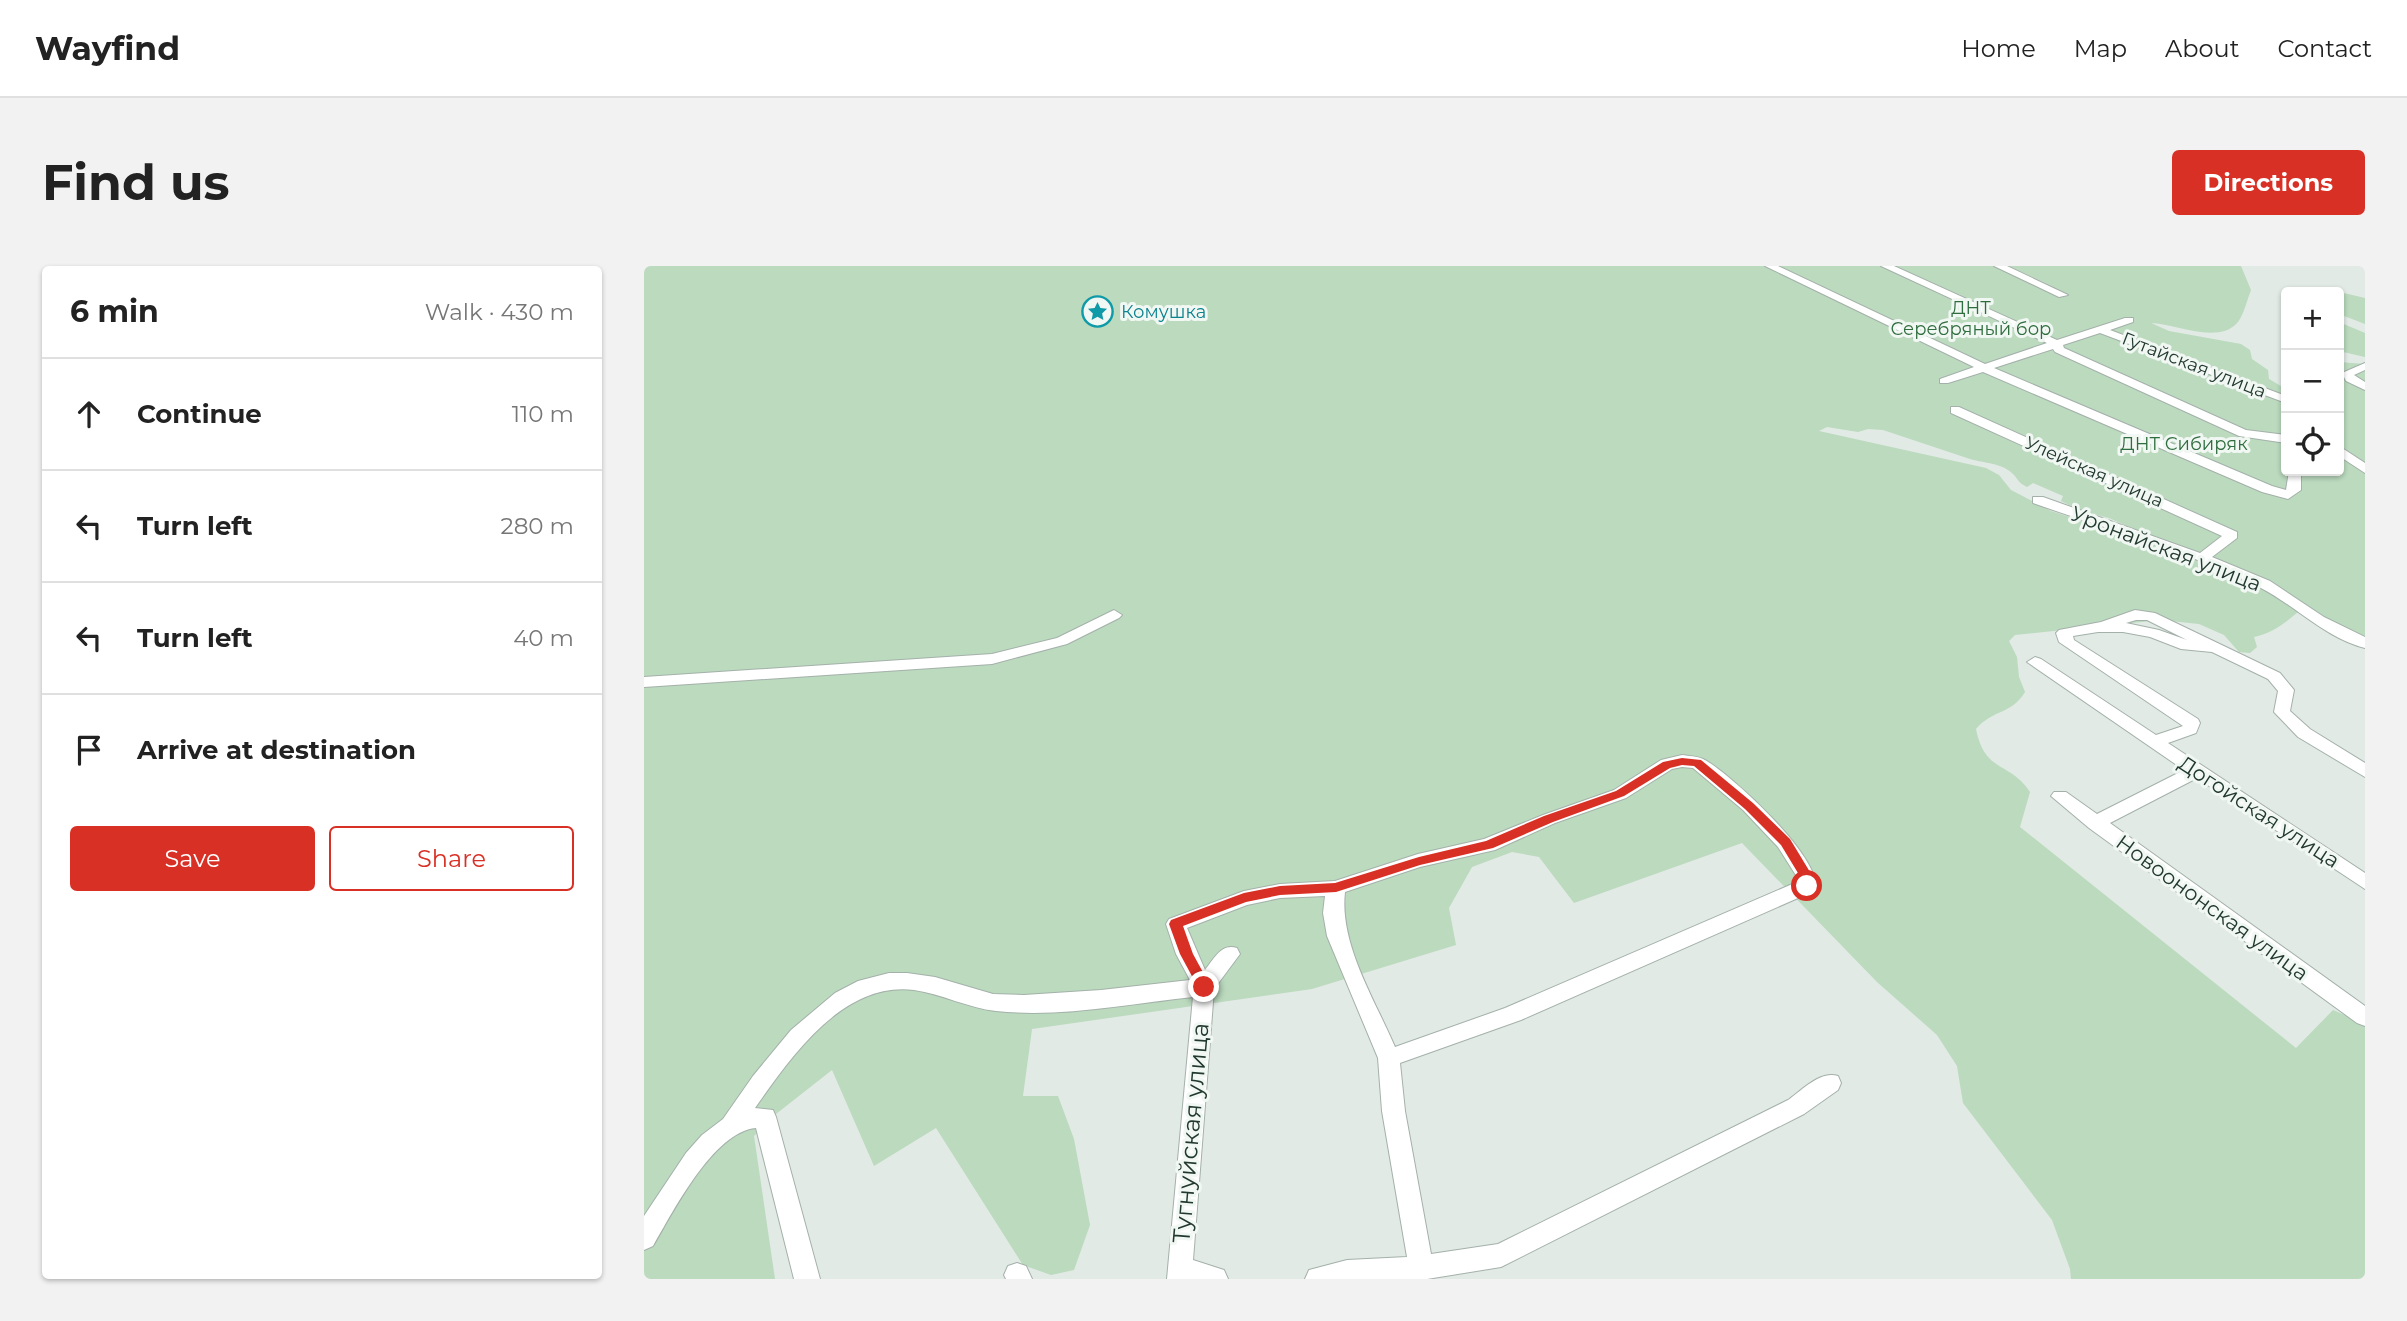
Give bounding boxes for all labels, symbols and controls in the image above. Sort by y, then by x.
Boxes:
text: Wayfind [35,28,180,68]
text: Home [1961,34,2036,63]
text: Map [2074,34,2127,63]
text: About [2165,34,2239,63]
text: Contact [2277,34,2372,63]
button: Directions [2172,150,2365,215]
text: Find us [42,153,230,212]
map controls [2281,287,2344,476]
button: + [2281,287,2344,350]
text: 6 min [70,293,159,330]
place icon: Комушка [1081,295,1115,329]
park label: ДНТ Серебряный бор [1891,297,2051,340]
text: Walk · 430 m [425,298,574,326]
place label: Комушка [1121,301,1206,323]
street label: Гутайская улица [2119,327,2269,403]
button: − [2281,350,2344,413]
icon: ahead [70,395,108,433]
text: Continue [137,398,262,430]
text: 110 m [512,400,574,428]
button: locate [2281,413,2344,476]
street label: Улейская улица [2021,432,2167,512]
park label: ДНТ Сибиряк [2120,433,2248,455]
street label: Уронайская улица [2067,501,2265,596]
icon: left [70,507,108,545]
text: Turn left [137,510,253,542]
text: 280 m [501,512,574,540]
icon: left [70,619,108,657]
text: Turn left [137,622,253,654]
text: 40 m [513,624,574,652]
icon: arrive [70,731,108,769]
text: Arrive at destination [137,734,416,766]
street label: Догойская улица [2174,750,2344,873]
button: Save [70,826,315,891]
button: Share [329,826,574,891]
street label: Новоононская улица [2111,829,2313,986]
route start [1791,870,1822,901]
route end [1188,971,1219,1002]
street label: Тугнуйская улица [1166,1022,1215,1244]

